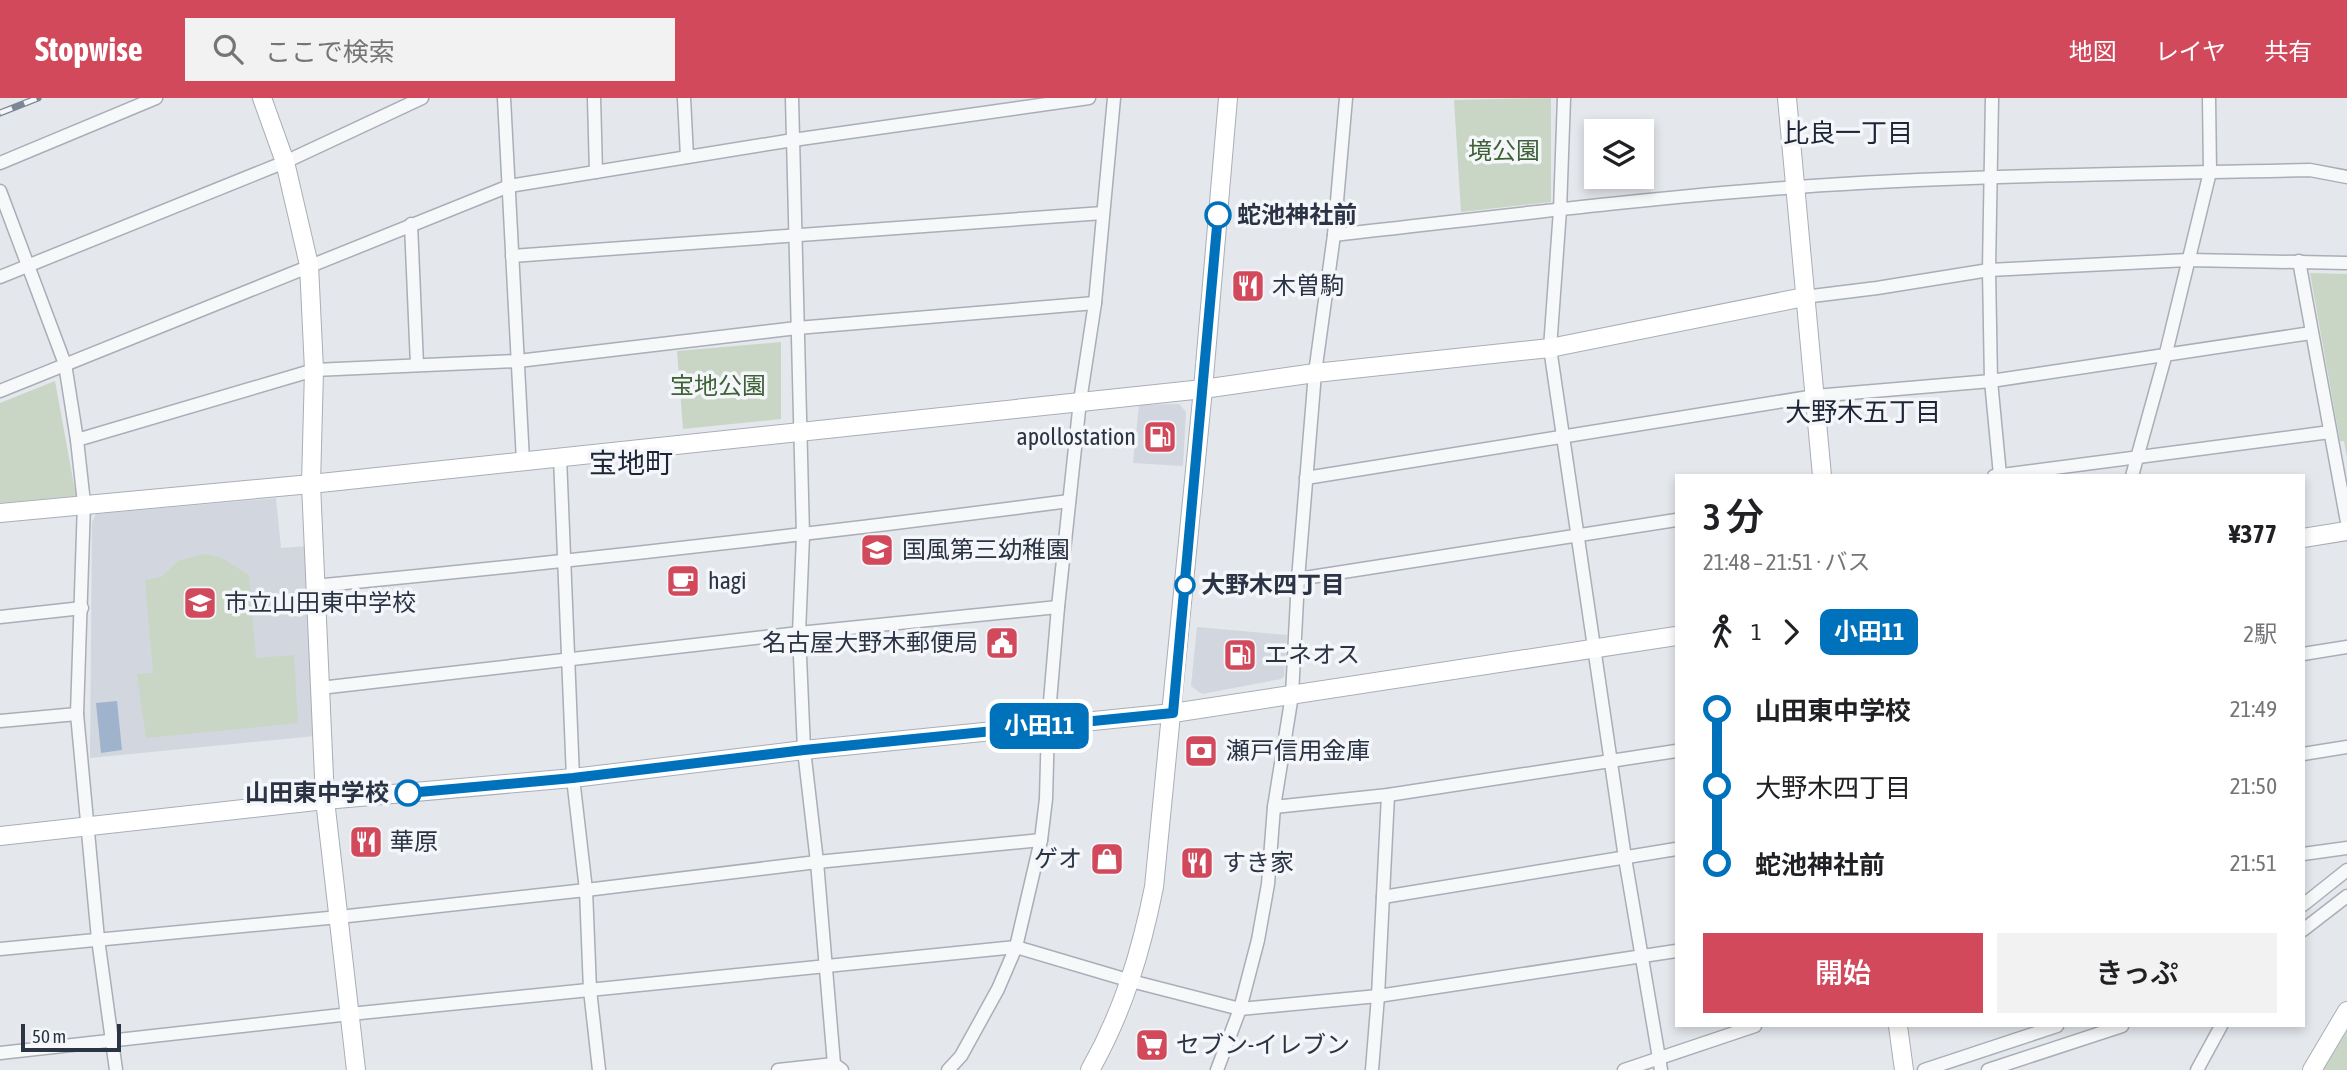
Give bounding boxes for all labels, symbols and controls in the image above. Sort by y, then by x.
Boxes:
search box [185,18,675,81]
text: Stopwise [35,30,143,68]
icon: search [209,30,247,68]
text: ここで検索 [265,37,395,67]
text: 地図 [2069,38,2117,65]
text: レイヤ [2155,38,2226,65]
text: 共有 [2264,38,2312,65]
district label: 比良一丁目 [1783,118,1913,148]
map controls [1584,119,1654,189]
button: layers [1584,119,1654,189]
park label: 境公園 [1468,137,1540,164]
place label: 蛇池神社前 [1237,201,1357,228]
marker: 蛇池神社前 [1205,202,1231,228]
restaurant icon: 木曽駒 [1229,267,1267,305]
place label: 木曽駒 [1272,272,1344,299]
park label: 宝地公園 [670,372,766,399]
district label: 大野木五丁目 [1785,397,1941,427]
fuel station icon: apollostation [1141,418,1179,456]
place label: apollostation [1017,423,1136,450]
district label: 宝地町 [589,447,673,479]
text: 3 分 [1703,495,1764,538]
text: ¥377 [2229,519,2277,549]
school or university icon: 国風第三幼稚園 [858,531,896,569]
place label: 国風第三幼稚園 [902,536,1070,563]
text: 21:48 – 21:51 · バス [1703,549,1870,575]
cafe icon: hagi [664,562,702,600]
place label: hagi [708,567,747,594]
place label: 大野木四丁目 [1201,571,1345,598]
marker: 大野木四丁目 [1175,575,1195,595]
school or university icon: 市立山田東中学校 [181,584,219,622]
place label: 市立山田東中学校 [224,589,416,616]
icon: walk [1703,613,1741,651]
icon: forward [1772,613,1810,651]
text: 小田11 [1834,618,1904,645]
text: 1 [1751,619,1762,645]
text: 2駅 [2243,621,2277,647]
public building icon: 名古屋大野木郵便局 [983,624,1021,662]
place label: 名古屋大野木郵便局 [762,629,978,656]
fuel station icon: エネオス [1221,636,1259,674]
place label: エネオス [1264,641,1360,668]
text: 山田東中学校 [1755,696,1911,726]
text: 21:49 [2230,696,2277,722]
line badge: 小田11 [990,703,1088,749]
text: 小田11 [1004,712,1074,739]
bank icon: 瀬戸信用金庫 [1182,732,1220,770]
place label: 瀬戸信用金庫 [1226,737,1370,764]
text: 大野木四丁目 [1755,773,1911,803]
text: 21:50 [2230,773,2277,799]
place label: 山田東中学校 [245,779,389,806]
marker: 山田東中学校 [395,780,421,806]
restaurant icon: 華原 [347,823,385,861]
place label: 華原 [390,828,438,855]
shop icon: ゲオ [1088,840,1126,878]
restaurant icon: すき家 [1178,844,1216,882]
place label: ゲオ [1034,845,1082,872]
place label: すき家 [1222,849,1294,876]
text: 蛇池神社前 [1755,850,1885,880]
text: 21:51 [2230,850,2277,876]
button: 開始 [1703,933,1983,1013]
button: きっぷ [1997,933,2277,1013]
scale bar [21,1021,121,1053]
text: 50 m [32,1025,66,1047]
supermarket icon: セブン-イレブン [1133,1026,1171,1064]
place label: セブン-イレブン [1176,1031,1350,1058]

